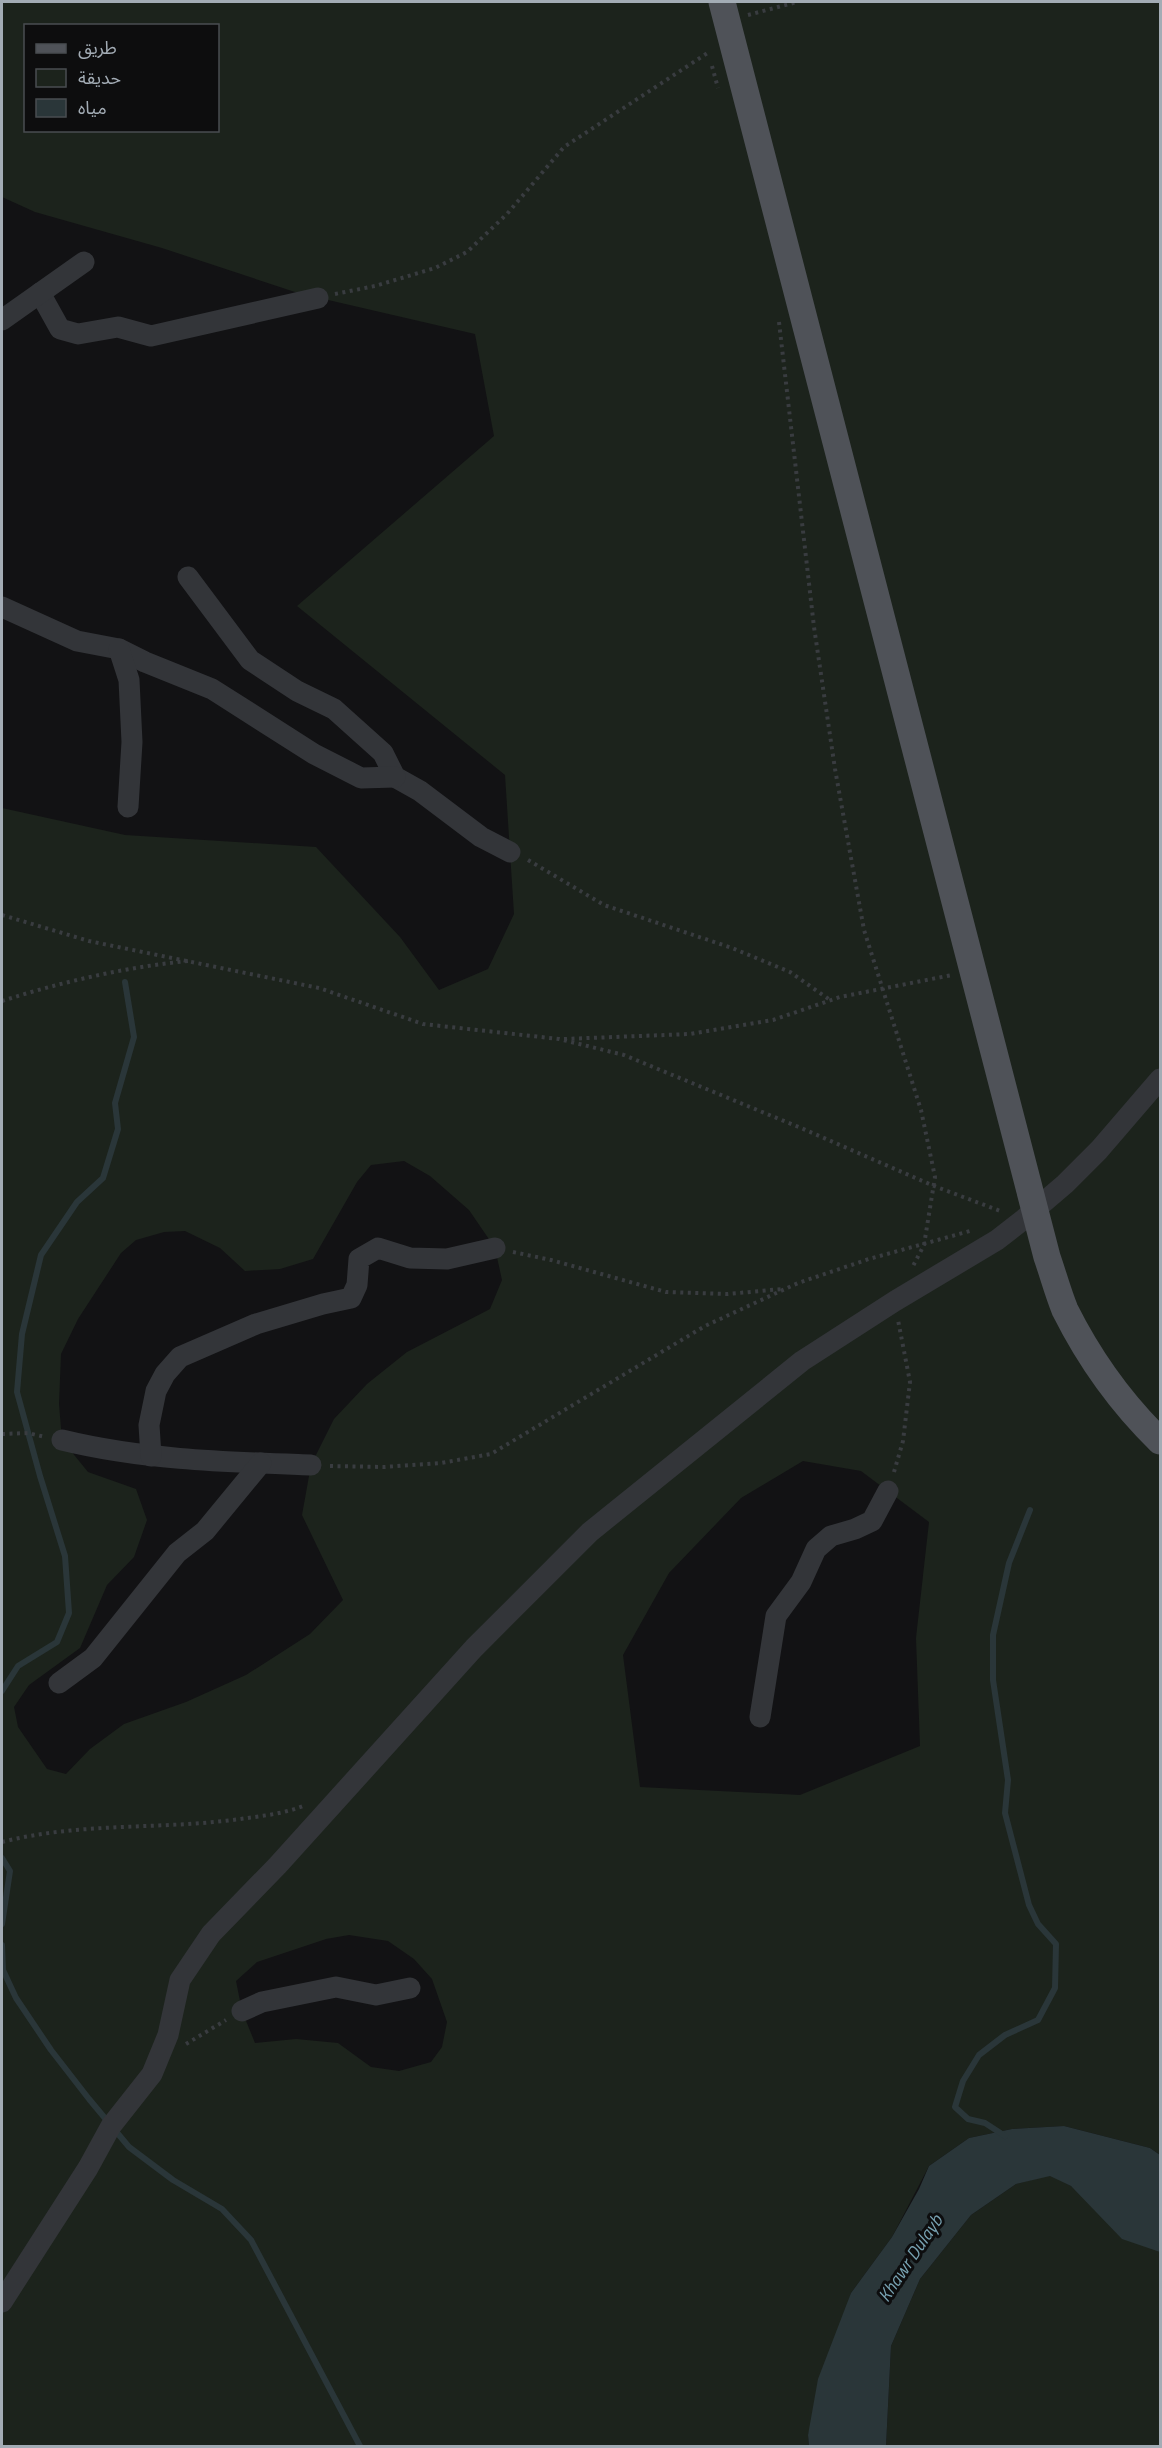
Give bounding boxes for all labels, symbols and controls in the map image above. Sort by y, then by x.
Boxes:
legend [24,24,219,132]
text: طريق [78,34,117,61]
text: حديقة [78,64,121,91]
text: مياه [78,94,107,121]
water label: Khawr Dulayb [871,2208,950,2307]

